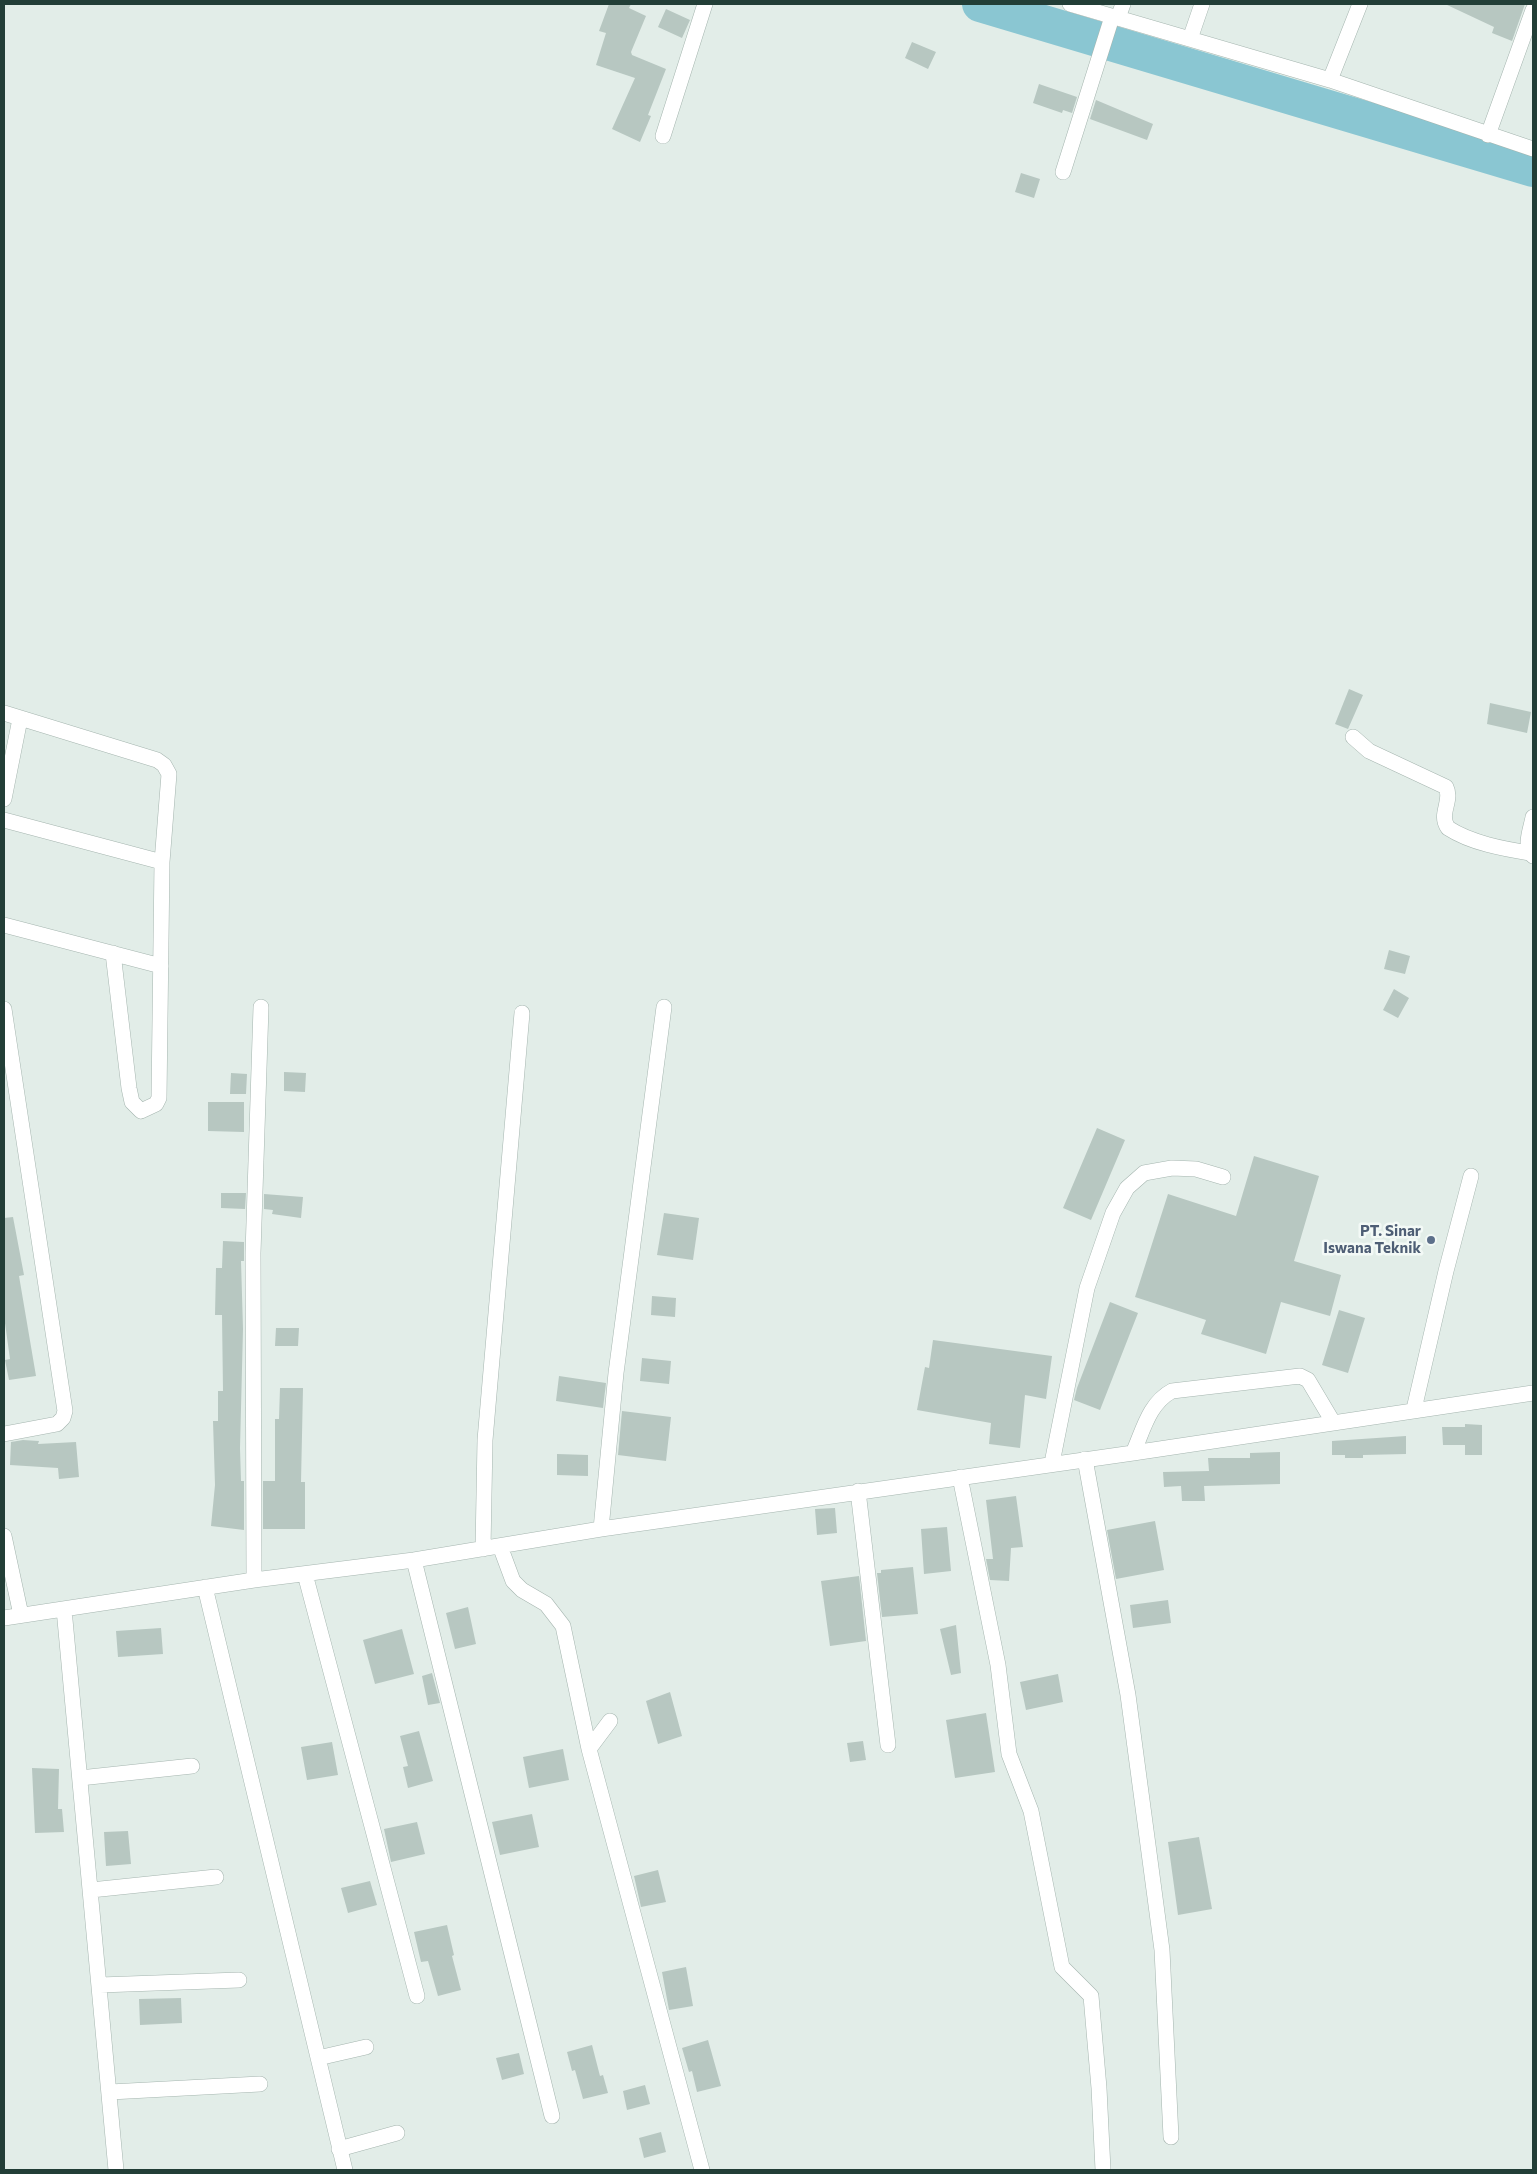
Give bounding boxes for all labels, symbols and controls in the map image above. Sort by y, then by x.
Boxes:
place label: PT. Sinar Iswana Teknik [1323,1222,1421,1257]
marker: PT. Sinar Iswana Teknik [1425,1234,1437,1246]

